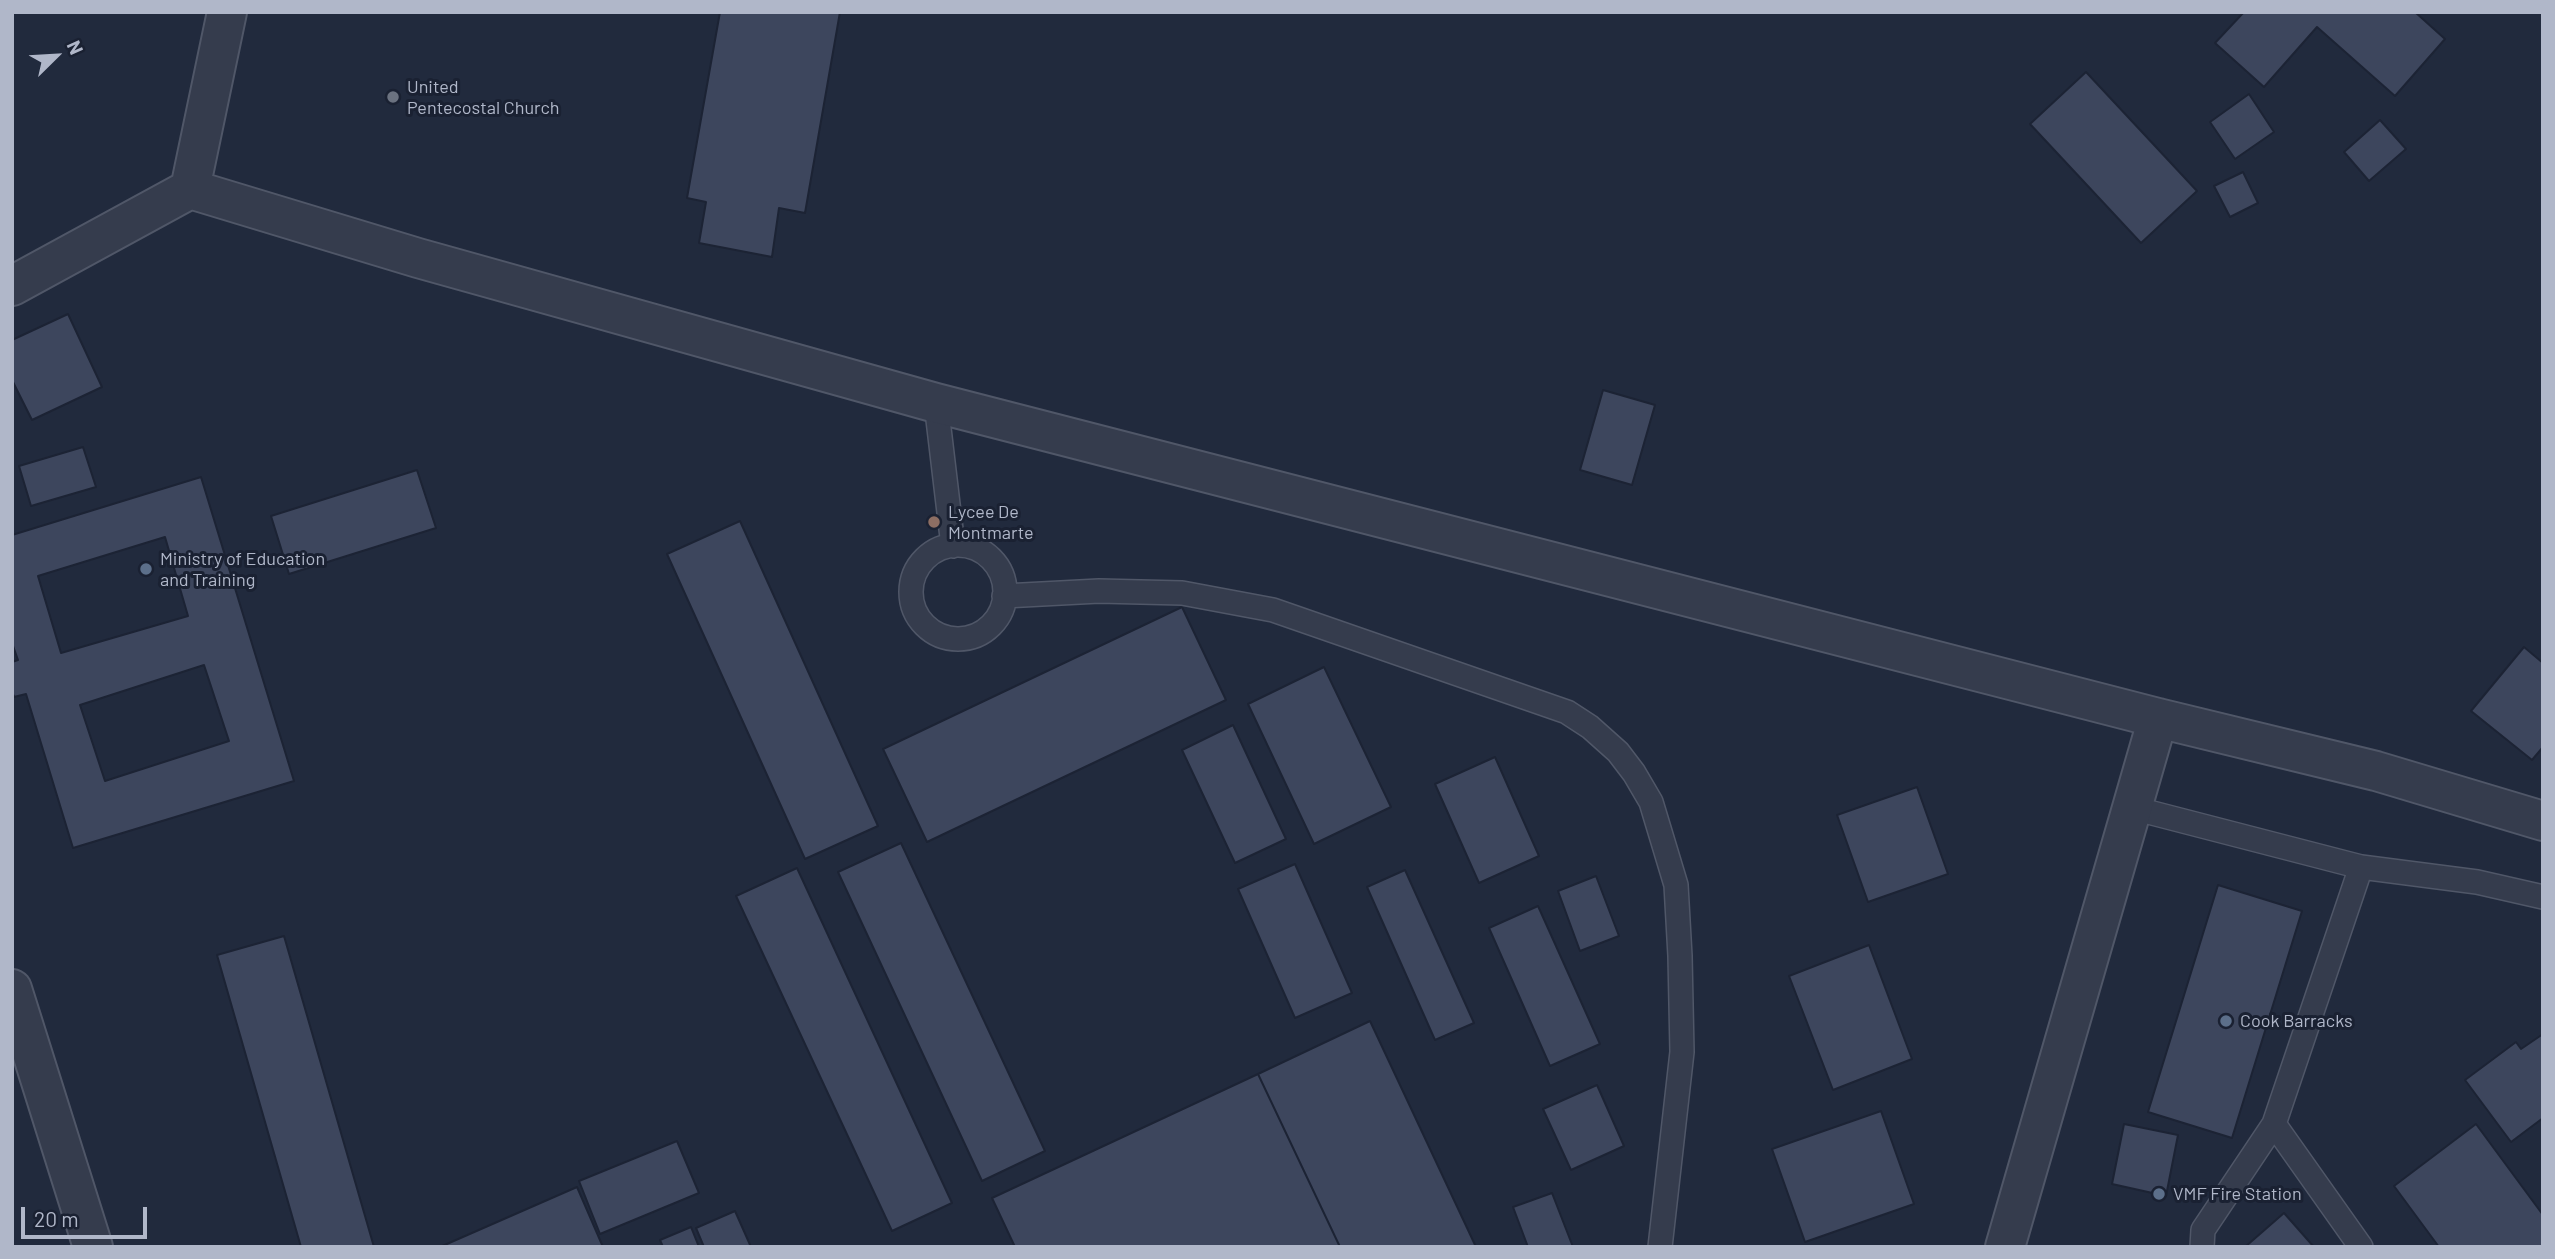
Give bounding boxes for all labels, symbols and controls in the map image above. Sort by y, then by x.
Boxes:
north arrow [21,21,91,91]
text: N [63,37,89,58]
place label: United Pentecostal Church [407,76,560,119]
marker: United Pentecostal Church [385,89,401,105]
place label: Lycee De Montmarte [948,501,1034,544]
marker: Lycee De Montmarte [926,514,942,530]
place label: Ministry of Education and Training [160,548,325,590]
marker: Ministry of Education and Training [138,561,154,577]
place label: Cook Barracks [2240,1010,2353,1032]
marker: Cook Barracks [2218,1013,2234,1029]
place label: VMF Fire Station [2173,1183,2302,1205]
marker: VMF Fire Station [2151,1186,2167,1202]
scale bar [24,1192,150,1236]
text: 20 m [34,1206,79,1231]

